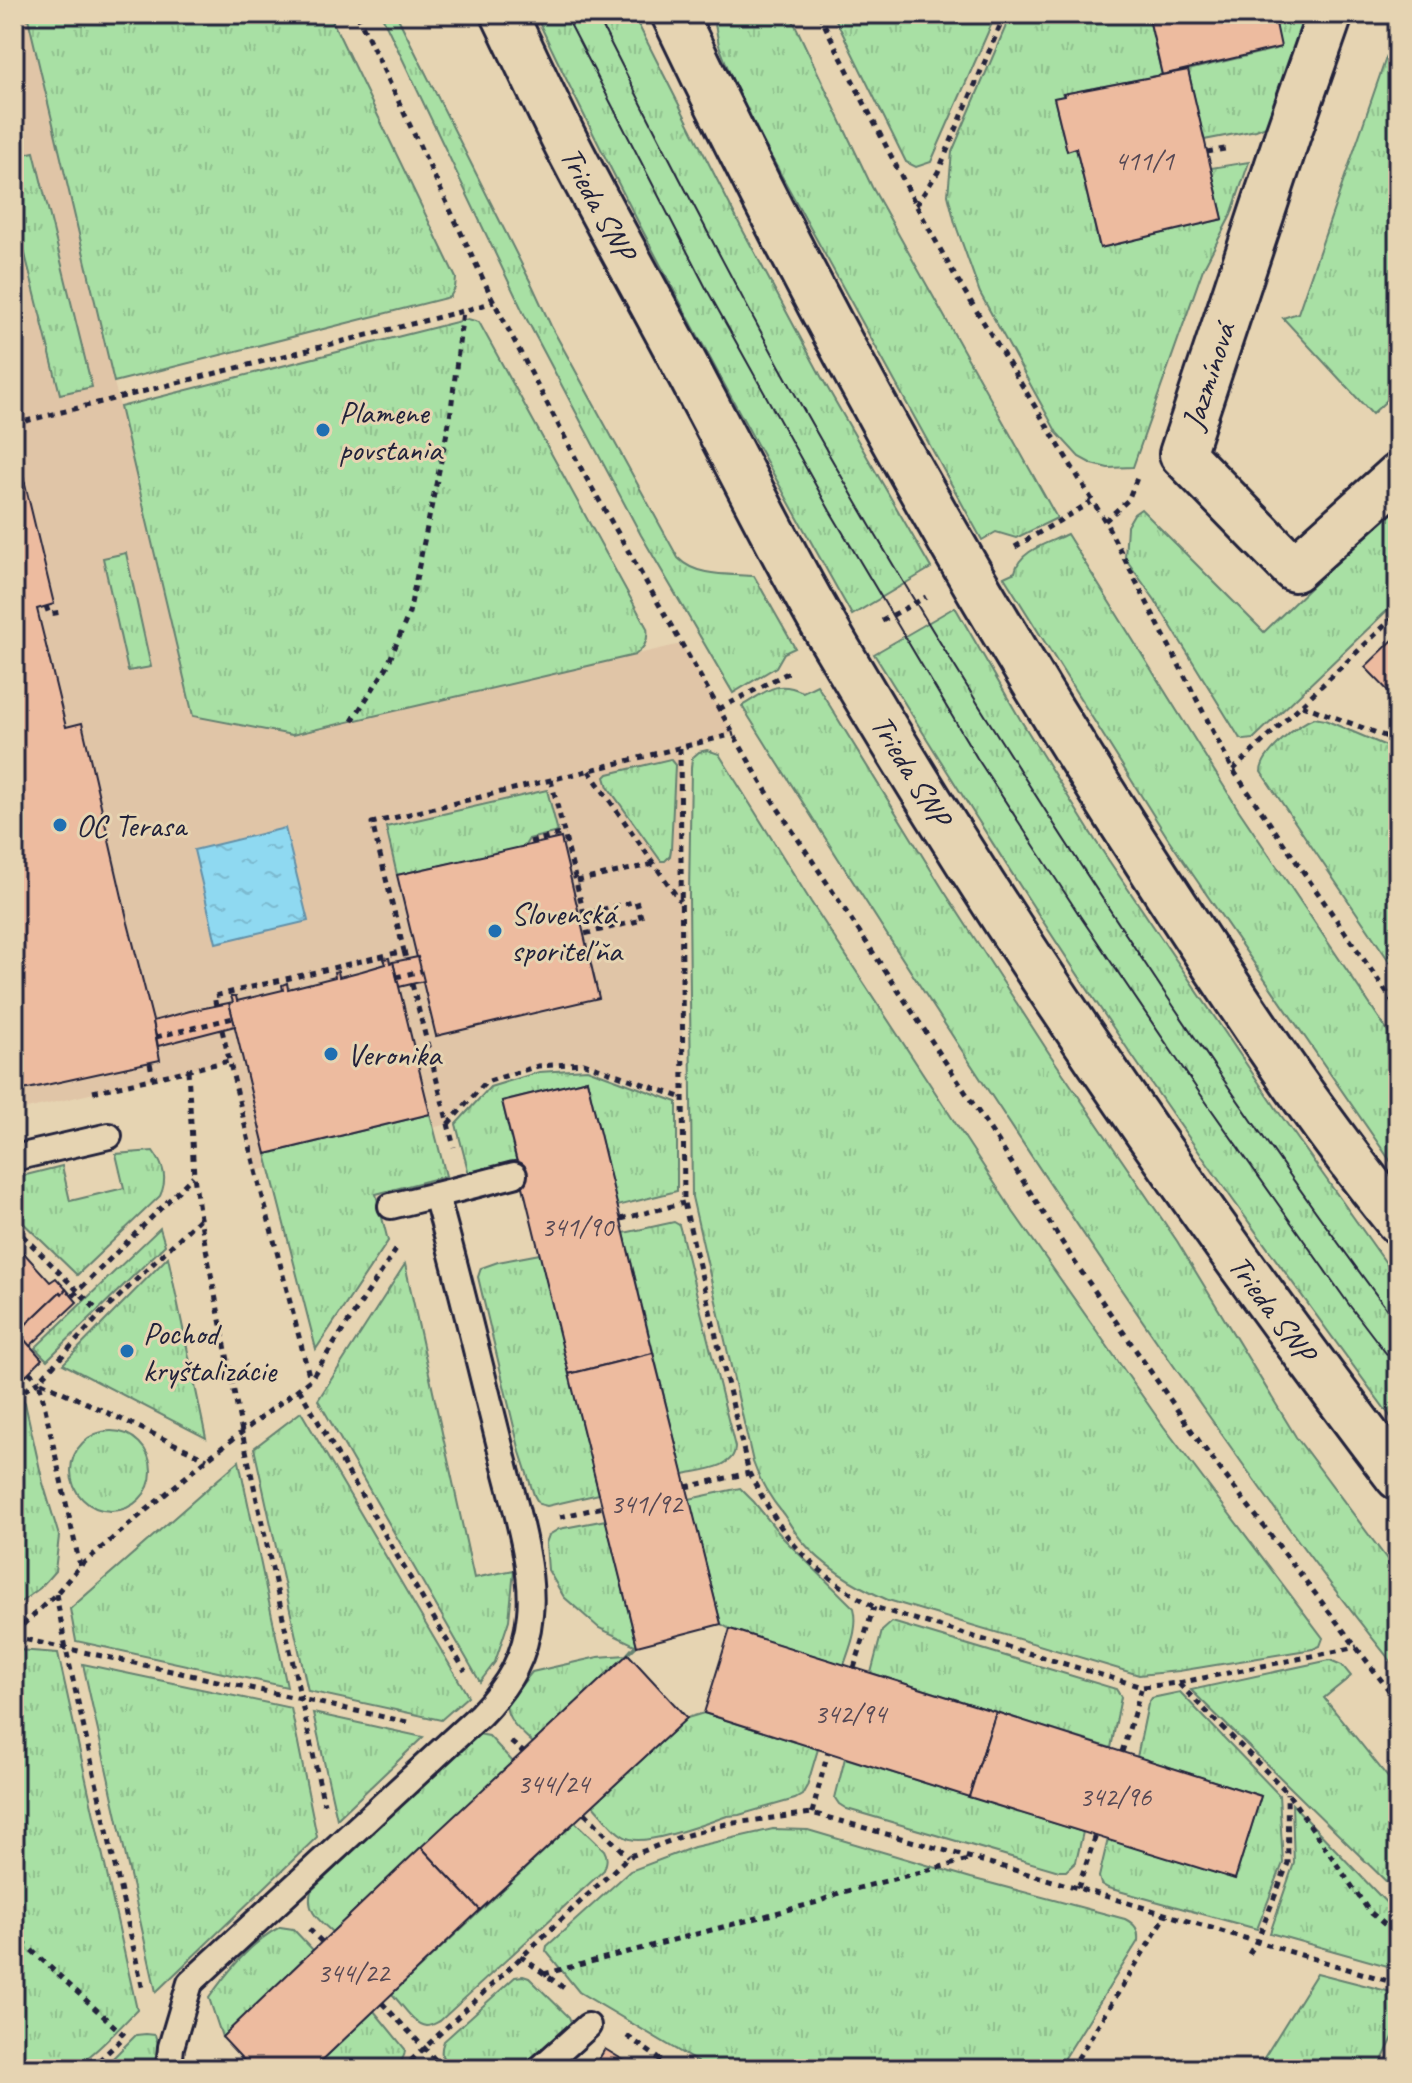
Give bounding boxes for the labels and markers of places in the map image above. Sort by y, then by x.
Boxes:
place label: Plamene povstania [339,392,444,470]
marker: Plamene povstania [314,421,332,439]
place label: OC Terasa [76,805,188,846]
marker: OC Terasa [51,816,69,834]
place label: Slovenská sporiteľňa [511,893,624,971]
marker: Slovenská sporiteľňa [486,922,504,940]
place label: Veronika [347,1034,443,1075]
marker: Veronika [322,1045,340,1063]
place label: Pochod kryštalizácie [143,1313,278,1391]
marker: Pochod kryštalizácie [118,1342,136,1360]

